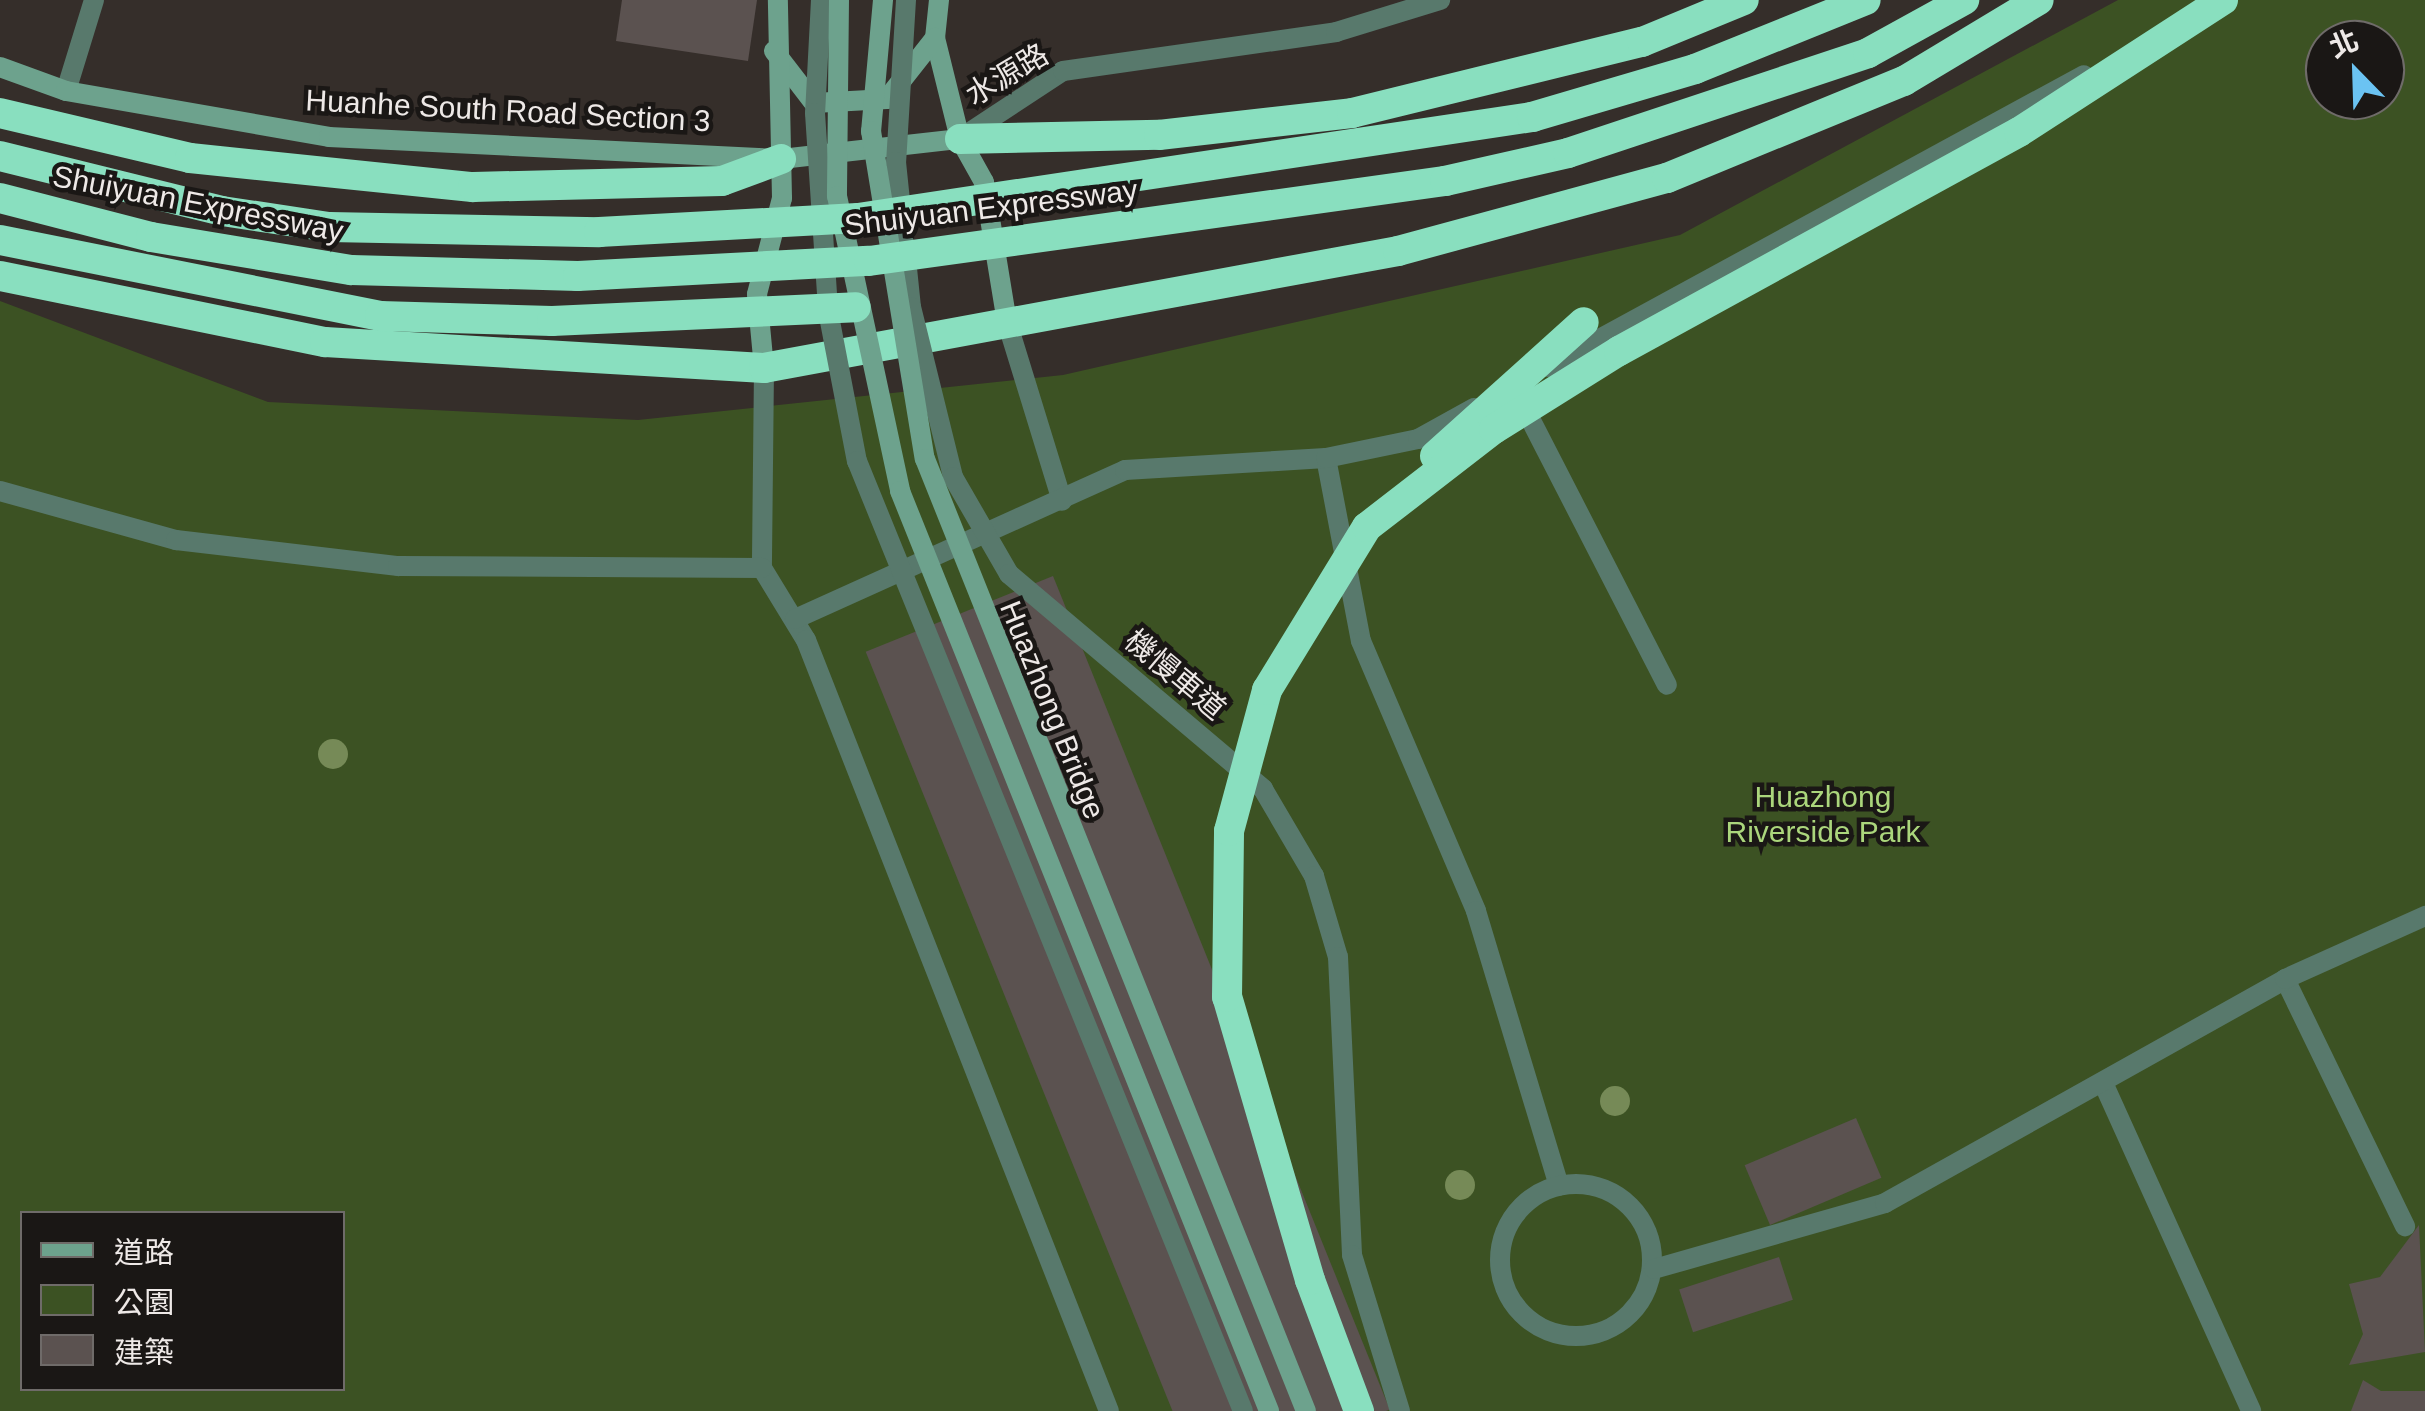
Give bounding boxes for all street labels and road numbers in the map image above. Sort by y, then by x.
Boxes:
street label: 水源路 [959,36,1055,114]
street label: Huanhe South Road Section 3 [305,82,711,140]
street label: Shuiyuan Expressway [50,158,346,250]
street label: Shuiyuan Expressway [842,172,1140,244]
street label: Huazhong Bridge [992,596,1112,824]
street label: 機慢車道 [1117,623,1233,727]

